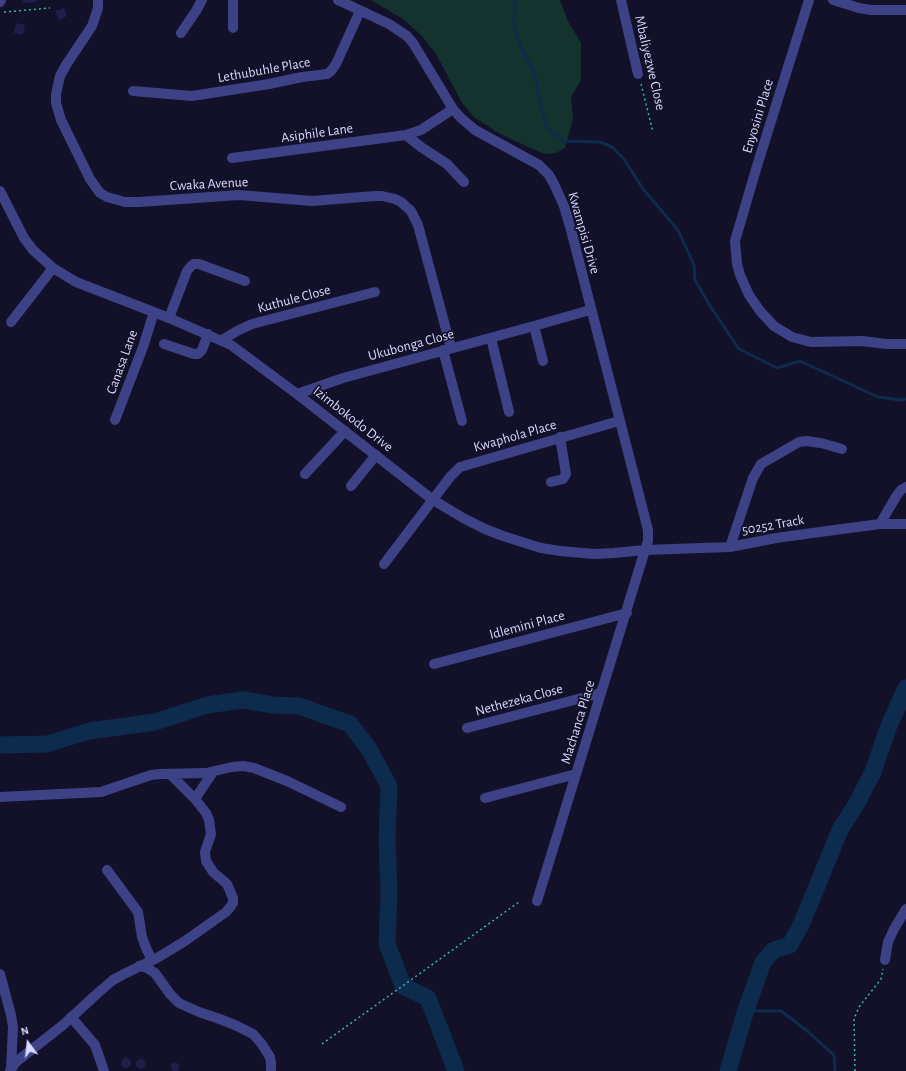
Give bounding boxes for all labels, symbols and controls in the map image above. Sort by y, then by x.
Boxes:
street label: Mbaliyezwe Close [631,14,669,112]
street label: Lethubuhle Place [216,54,312,86]
street label: Enyosini Place [739,77,777,155]
street label: Asiphile Lane [280,120,354,146]
street label: Cwaka Avenue [169,174,249,194]
street label: Kwampisi Drive [564,190,604,276]
street label: Kuthule Close [256,281,332,317]
street label: Ukubonga Close [366,325,456,365]
street label: Canasa Lane [103,328,141,396]
street label: Izimbokodo Drive [310,383,396,455]
street label: Kwaphola Place [472,416,558,456]
street label: 50252 Track [741,511,805,539]
street label: Idlemini Place [488,607,566,643]
street label: Machanca Place [557,678,599,766]
street label: Nethezeka Close [473,680,565,720]
north arrow [8,1023,48,1063]
text: N [20,1025,30,1037]

